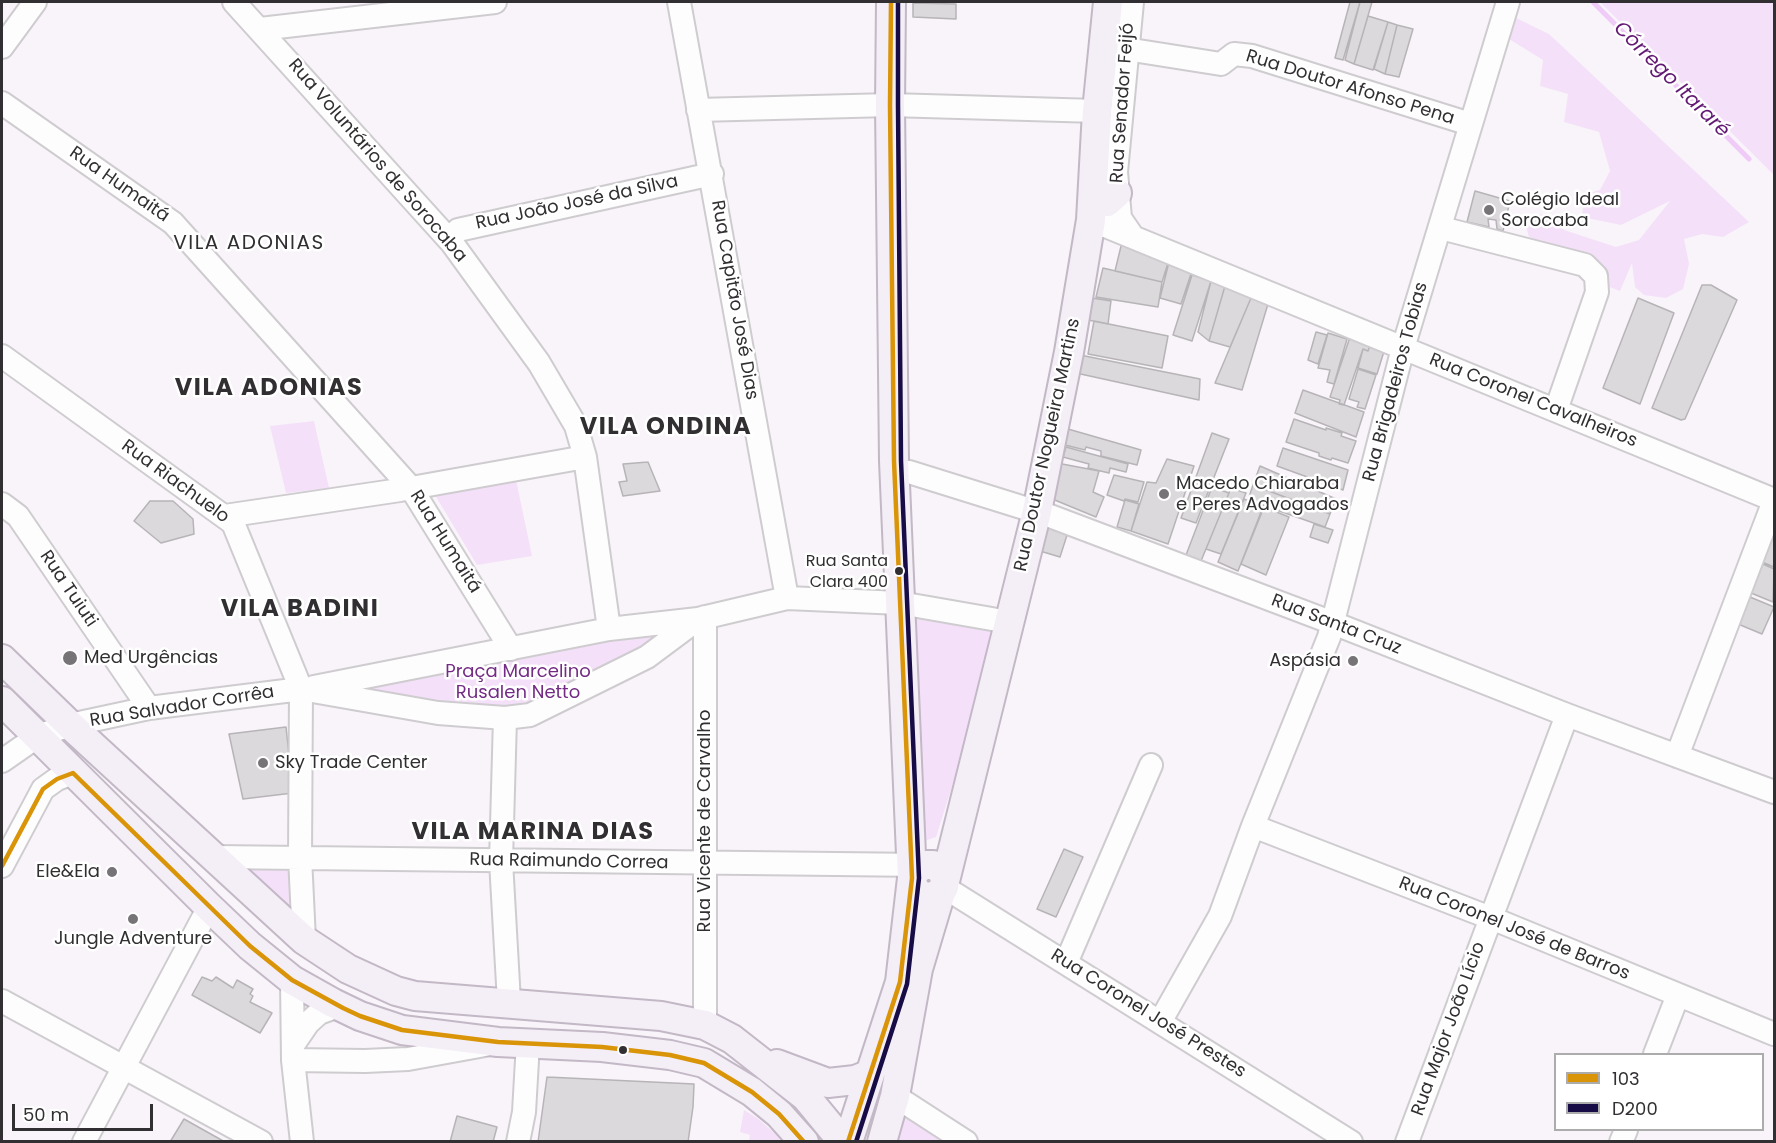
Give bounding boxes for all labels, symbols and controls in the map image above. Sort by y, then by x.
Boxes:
water label: Córrego Itararé [1608,17,1734,143]
street label: Rua Senador Feijó [1107,22,1139,184]
street label: Rua Doutor Afonso Pena [1243,46,1457,130]
street label: Rua Voluntários de Sorocaba [283,55,471,267]
street label: Rua Humaitá [65,143,173,227]
street label: Rua João José da Silva [474,171,680,235]
place label: Colégio Ideal Sorocaba [1501,189,1619,232]
street label: Rua Capitão José Dias [706,199,762,401]
marker: Colégio Ideal Sorocaba [1482,203,1496,217]
district label: VILA ADONIAS [173,232,325,256]
street label: Rua Brigadeiros Tobias [1359,280,1433,484]
street label: Rua Doutor Nogueira Martins [1011,316,1085,574]
street label: Rua Coronel Cavalheiros [1426,349,1640,453]
district label: VILA ADONIAS [175,375,363,403]
district label: VILA ONDINA [580,414,752,442]
street label: Rua Riachuelo [117,436,233,528]
place label: Macedo Chiaraba e Peres Advogados [1176,473,1349,516]
street label: Rua Humaitá [405,487,485,597]
marker: Macedo Chiaraba e Peres Advogados [1157,487,1171,501]
street label: Rua Tuiuti [35,547,101,631]
place label: Rua Santa Clara 400 [806,552,888,590]
marker: Rua Santa Clara 400 [893,565,905,577]
street label: Rua Santa Cruz [1268,590,1404,660]
district label: VILA BADINI [221,596,379,624]
place label: Med Urgências [84,647,218,669]
marker: Med Urgências [61,649,79,667]
place label: Aspásia [1269,650,1341,672]
marker: Aspásia [1346,654,1360,668]
park label: Praça Marcelino Rusalen Netto [445,661,591,704]
street label: Rua Salvador Corrêa [88,682,276,732]
street label: Rua Vicente de Carvalho [694,710,716,932]
place label: Sky Trade Center [275,752,428,774]
marker: Sky Trade Center [256,756,270,770]
district label: VILA MARINA DIAS [411,819,655,847]
street label: Rua Raimundo Correa [469,849,669,875]
place label: Ele&Ela [36,861,100,883]
marker: Ele&Ela [105,865,119,879]
street label: Rua Coronel José de Barros [1395,873,1633,985]
marker: Jungle Adventure [126,912,140,926]
place label: Jungle Adventure [54,928,212,950]
street label: Rua Major João Lício [1408,939,1490,1119]
street label: Rua Coronel José Prestes [1046,945,1250,1083]
unlabelled marker [617,1044,629,1056]
legend [1554,1053,1764,1131]
text: 103 [1612,1066,1640,1091]
scale bar [15,1092,156,1130]
text: D200 [1612,1096,1658,1121]
text: 50 m [23,1102,69,1127]

